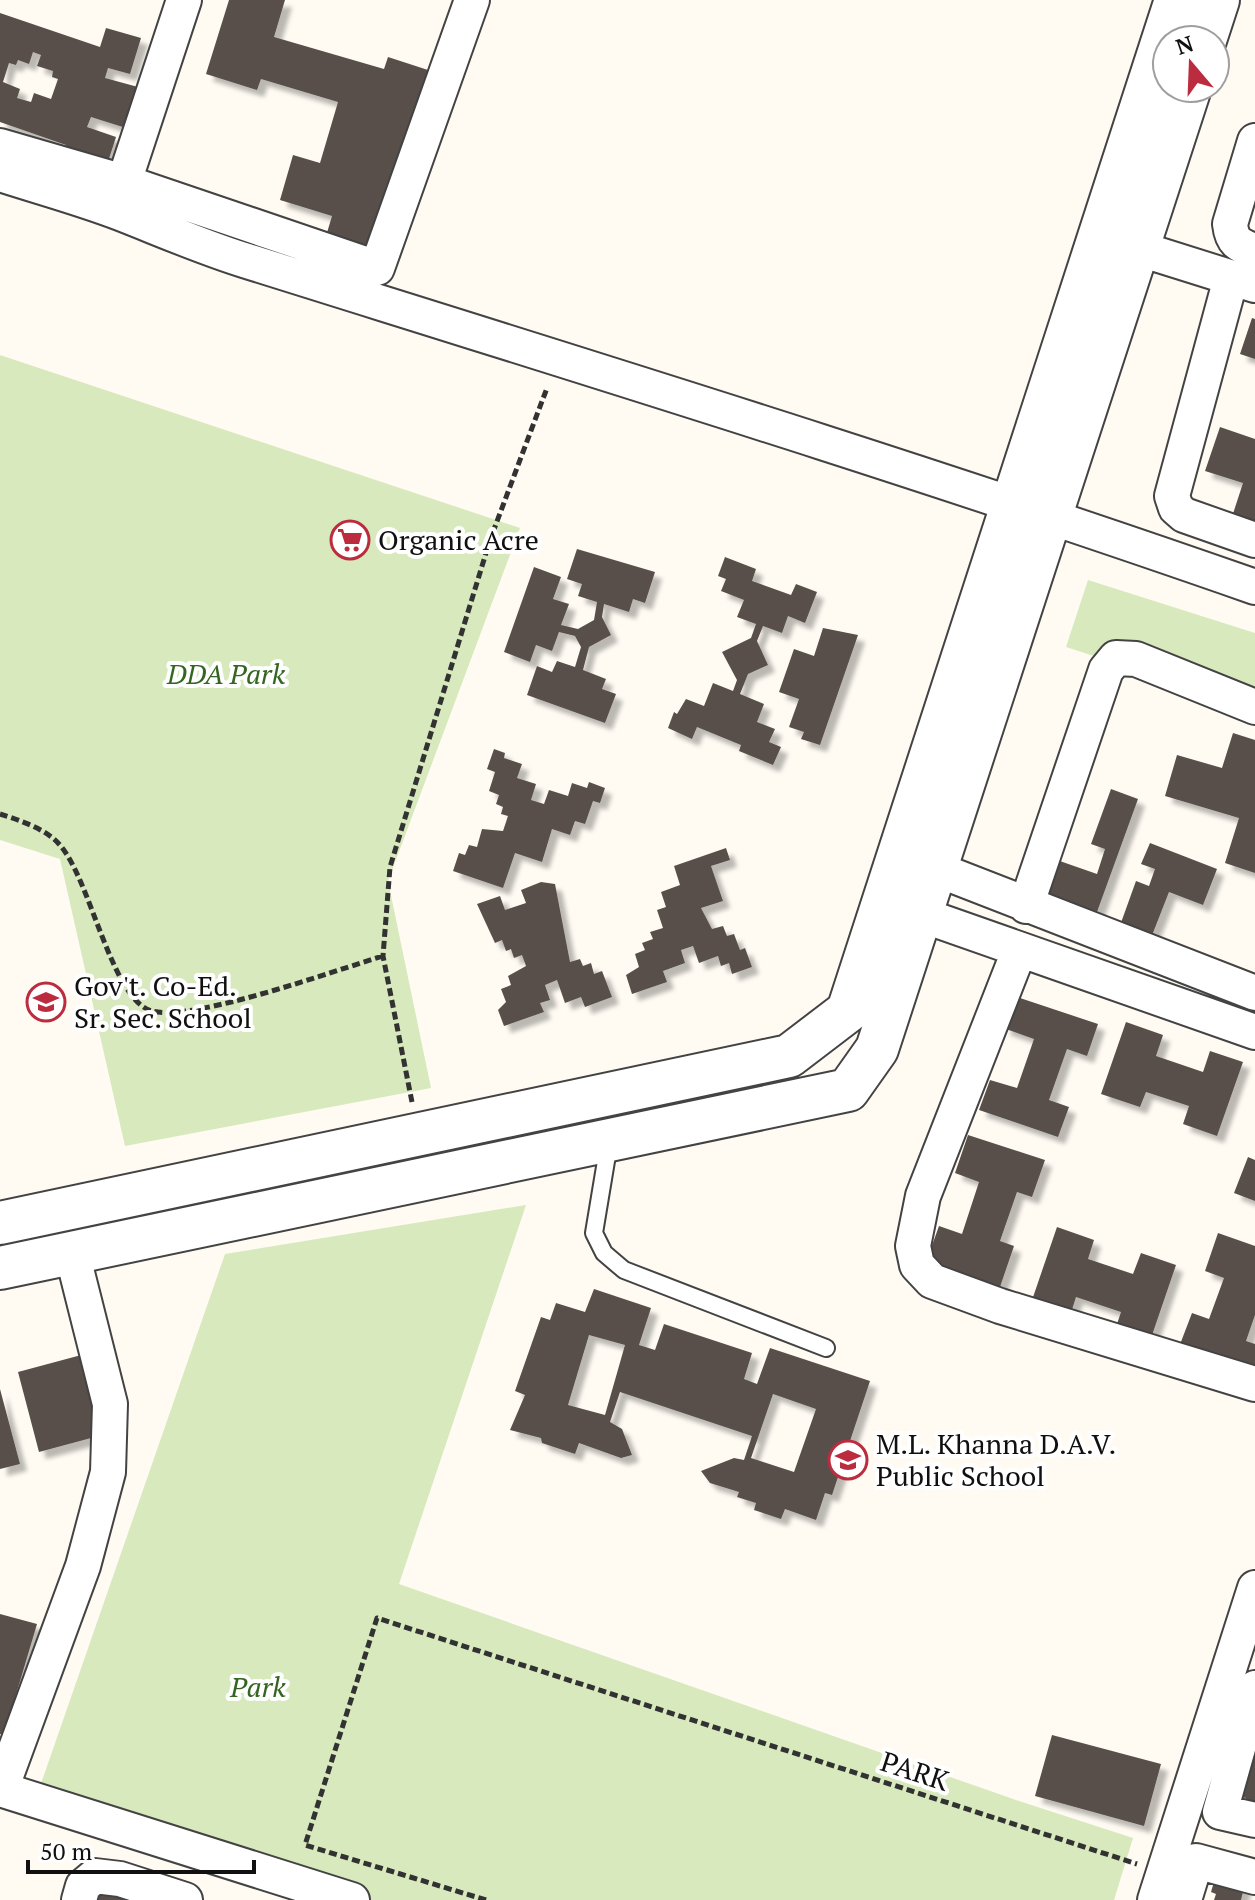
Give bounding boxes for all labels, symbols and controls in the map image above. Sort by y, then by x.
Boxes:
north arrow [1151,24,1231,104]
text: N [1172,28,1197,61]
supermarket icon: Organic Acre [329,519,371,561]
place label: Organic Acre [378,521,539,558]
park label: DDA Park [166,655,286,692]
place label: Gov't. Co-Ed. Sr. Sec. School [74,967,252,1036]
school or university icon: Gov't. Co-Ed. Sr. Sec. School [25,981,67,1023]
place label: M.L. Khanna D.A.V. Public School [876,1425,1116,1494]
school or university icon: M.L. Khanna D.A.V. Public School [827,1439,869,1481]
park label: Park [229,1668,286,1705]
street label: PARK [876,1742,955,1799]
scale bar [28,1824,254,1874]
text: 50 m [40,1835,92,1867]

